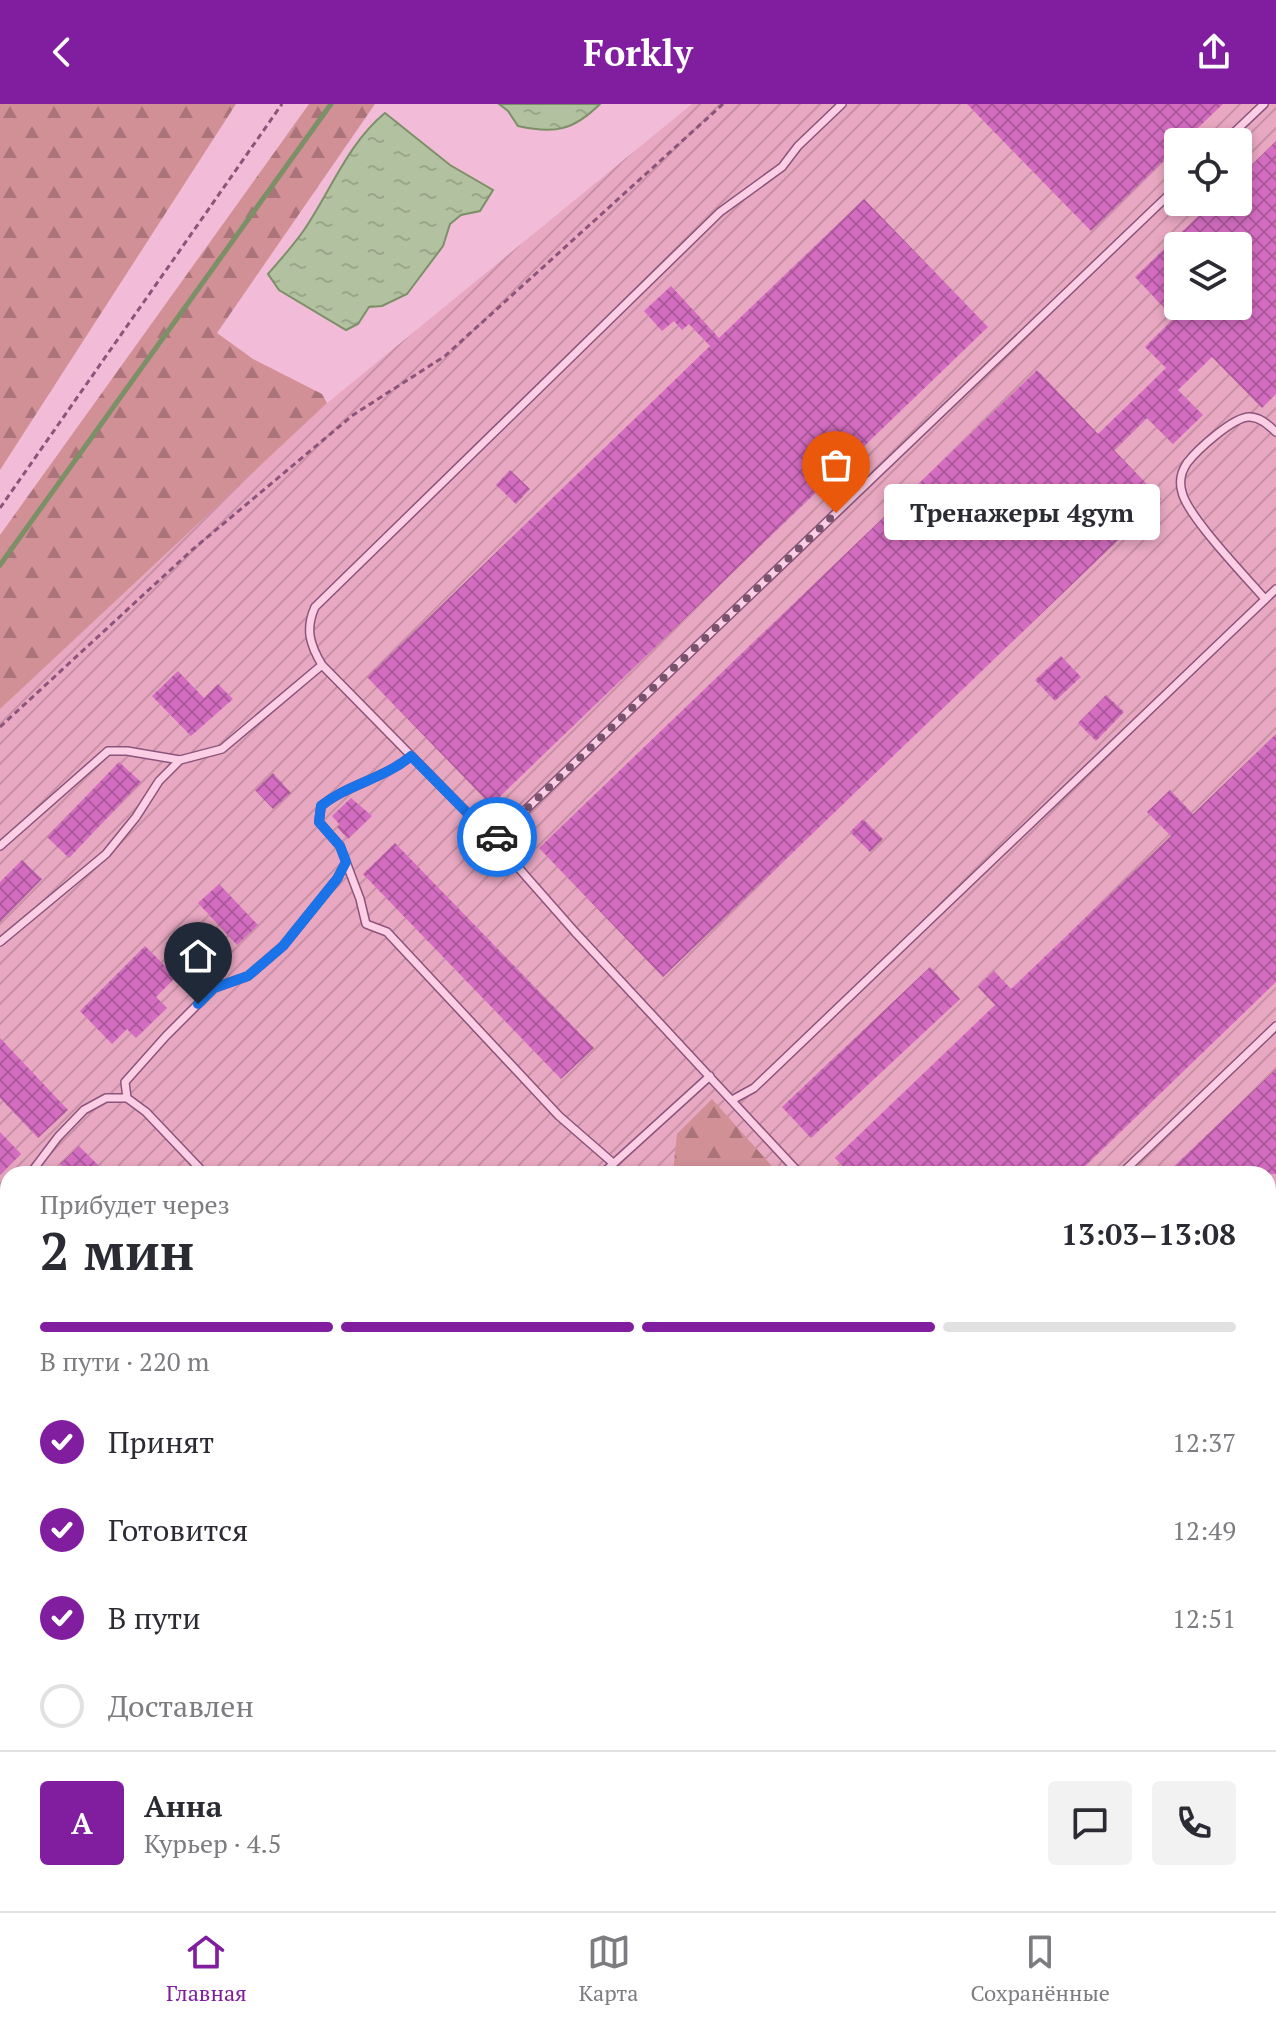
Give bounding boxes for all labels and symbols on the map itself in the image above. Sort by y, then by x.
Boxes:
pin [802,431,870,513]
callout: Тренажеры 4gym [884,485,1160,541]
courier [457,797,537,877]
pin [164,922,232,1004]

